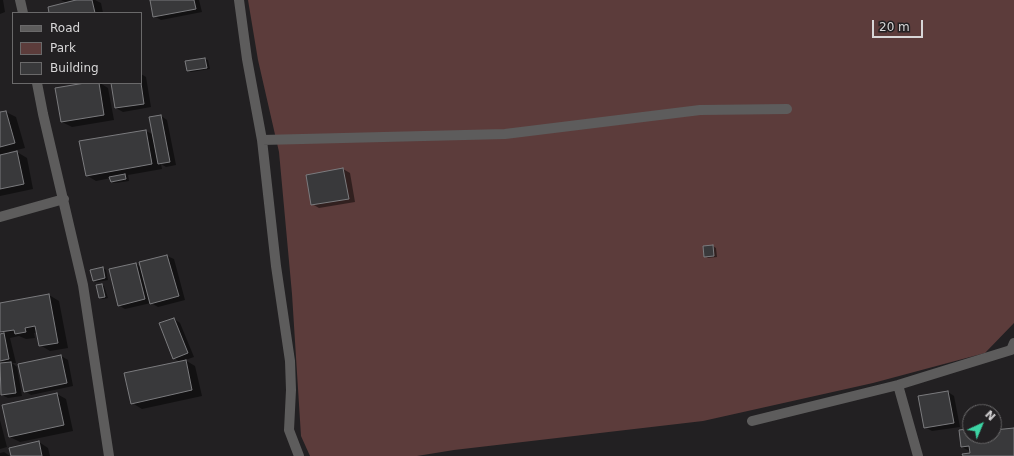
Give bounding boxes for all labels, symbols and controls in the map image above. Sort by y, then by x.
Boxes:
legend [12,12,142,84]
scale bar [874,12,925,38]
text: 20 m [879,20,910,34]
text: Road [50,21,80,35]
text: Park [50,41,76,55]
text: Building [50,61,99,75]
north arrow [962,404,1002,444]
text: N [982,408,998,424]

